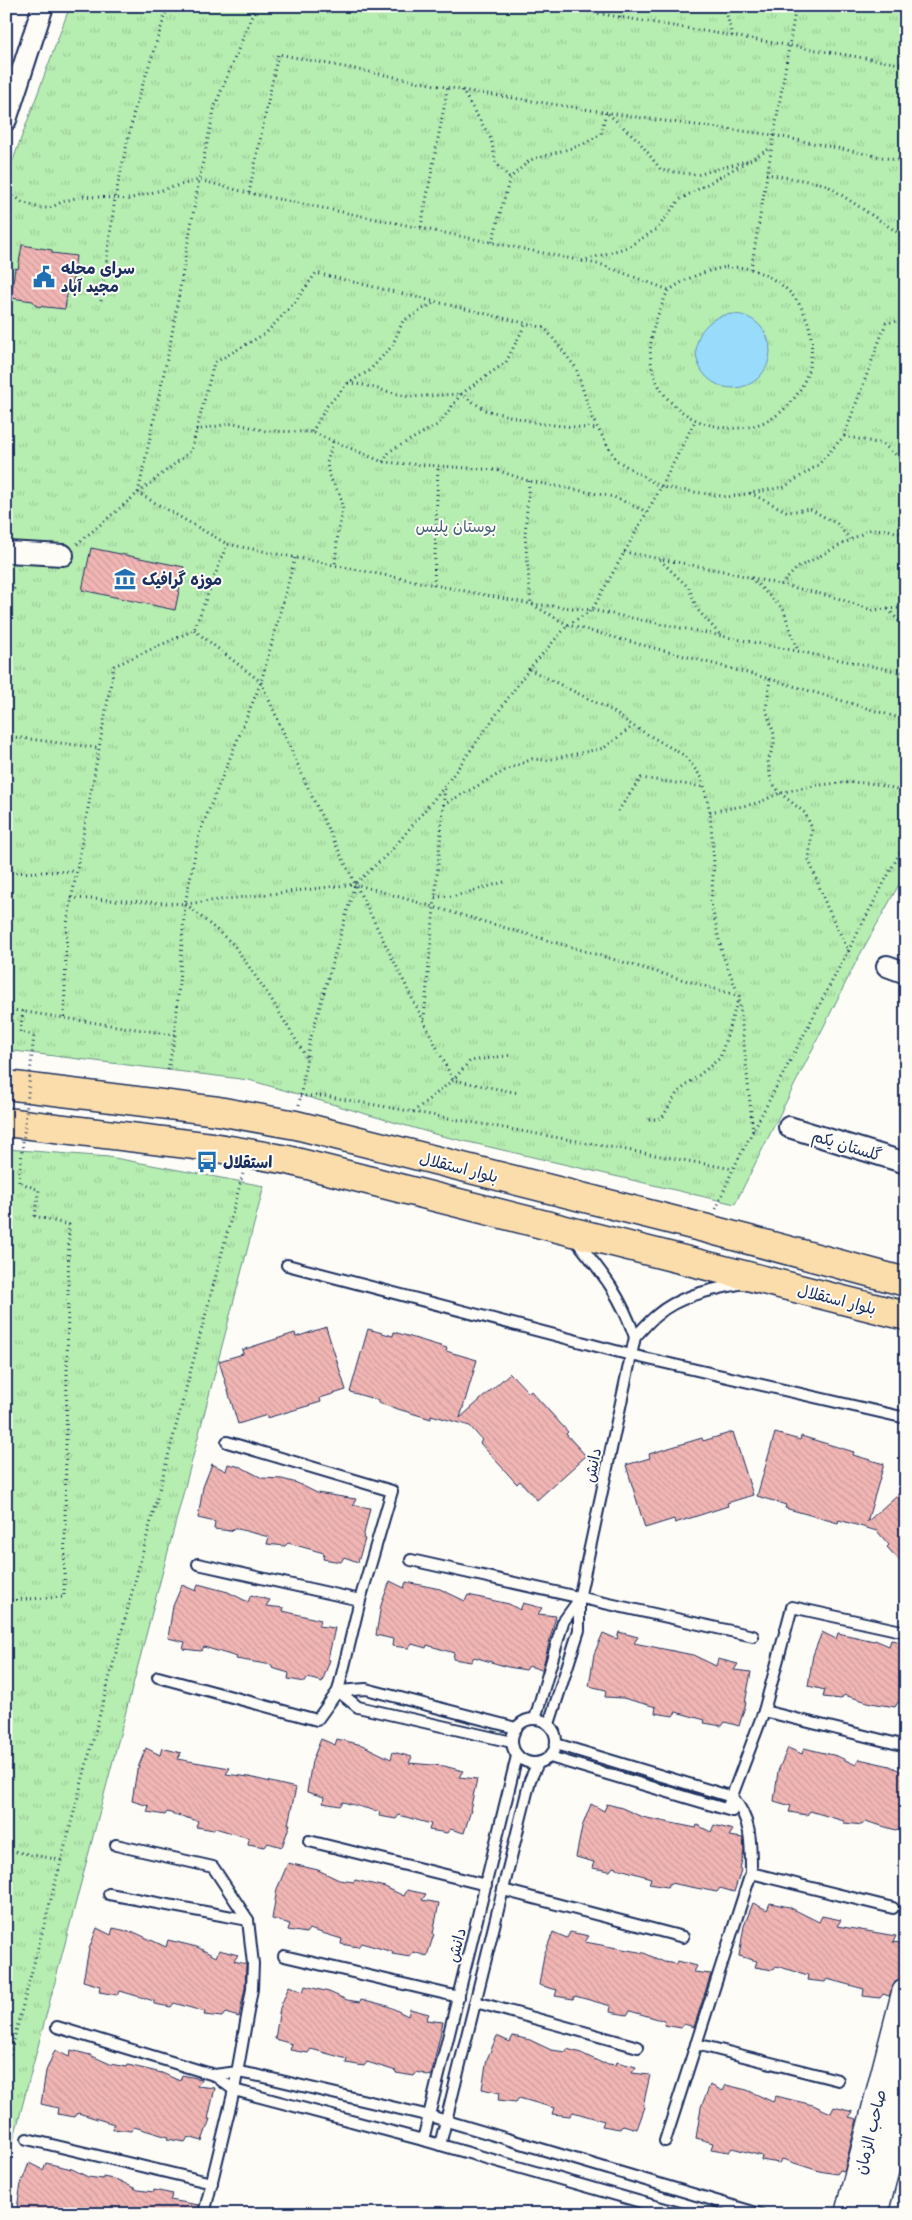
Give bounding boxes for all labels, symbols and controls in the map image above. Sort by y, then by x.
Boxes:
place label: سرای محله مجید آباد [61,259,135,298]
public building icon: سرای محله مجید آباد [31,264,57,290]
park label: بوستان پلیس [416,517,496,538]
museum icon: موزه گرافیک [112,566,138,592]
place label: موزه گرافیک [142,570,222,591]
street label: گلستان یکم [809,1126,884,1168]
bus stop icon: استقلال [194,1149,220,1175]
street label: بلوار استقلال [417,1149,500,1188]
place label: استقلال [223,1153,272,1174]
street label: بلوار استقلال [795,1281,878,1320]
street label: دانش [580,1446,607,1484]
street label: دانش [443,1926,472,1965]
street label: صاحب الزمان [851,2088,892,2177]

